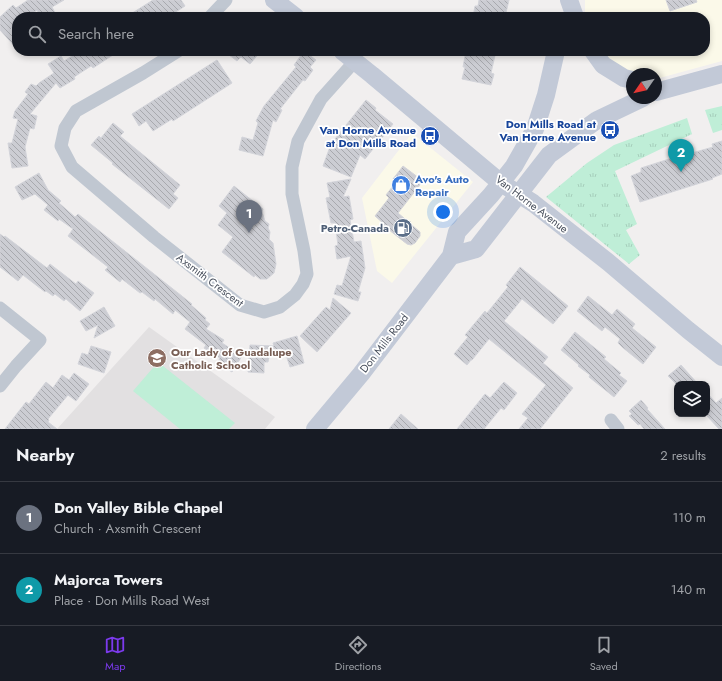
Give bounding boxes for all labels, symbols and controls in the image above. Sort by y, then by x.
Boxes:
search box [12,12,710,56]
icon: search [26,23,48,45]
text: Search here [58,23,134,45]
north arrow [626,68,662,104]
place label: Don Mills Road at Van Horne Avenue [498,116,596,145]
bus stop icon: Don Mills Road at Van Horne Avenue [599,119,621,141]
place label: Van Horne Avenue at Don Mills Road [318,122,416,151]
bus stop icon: Van Horne Avenue at Don Mills Road [419,125,441,147]
pin: 2 [668,139,694,172]
place label: Avo's Auto Repair [414,171,470,200]
street label: Van Horne Avenue [492,171,572,237]
shop icon: Avo's Auto Repair [390,174,412,196]
pin: 1 [236,200,262,233]
your location [433,202,453,222]
fuel station icon: Petro-Canada [392,217,414,239]
place label: Petro-Canada [321,220,389,236]
street label: Axsmith Crescent [173,249,247,311]
street label: Don Mills Road [356,310,412,376]
place label: Our Lady of Guadalupe Catholic School [171,344,292,373]
school or university icon: Our Lady of Guadalupe Catholic School [146,347,168,369]
map controls [674,381,710,417]
button: layers [674,381,710,417]
text: Nearby [16,443,74,467]
text: 2 results [660,446,706,465]
text: Don Valley Bible Chapel [54,497,223,519]
text: 1 [26,508,32,527]
text: 110 m [672,508,706,527]
text: Church · Axsmith Crescent [54,519,201,538]
text: Majorca Towers [54,569,163,591]
text: 2 [25,580,33,599]
text: 140 m [671,580,706,599]
text: Place · Don Mills Road West [54,591,210,610]
tab: Map [104,634,126,674]
tab: Directions [335,634,381,674]
tab: Saved [590,634,618,674]

